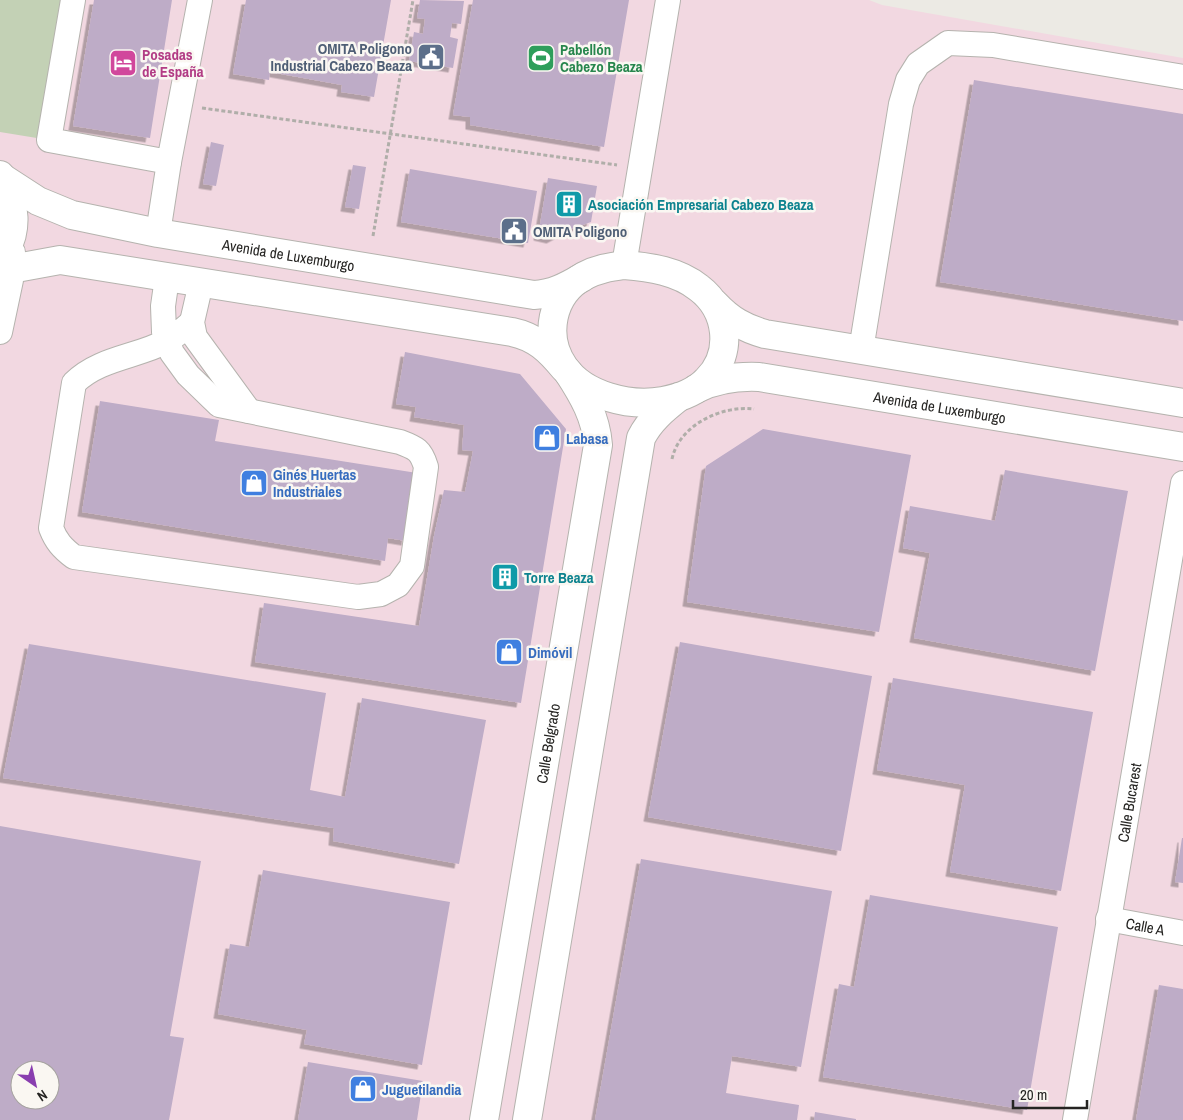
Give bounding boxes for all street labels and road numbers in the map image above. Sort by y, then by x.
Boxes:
street label: Avenida de Luxemburgo [220,233,356,276]
street label: Avenida de Luxemburgo [871,385,1008,428]
street label: Calle Belgrado [531,702,565,785]
street label: Calle Bucarest [1112,761,1146,844]
street label: Calle A [1124,912,1167,940]

